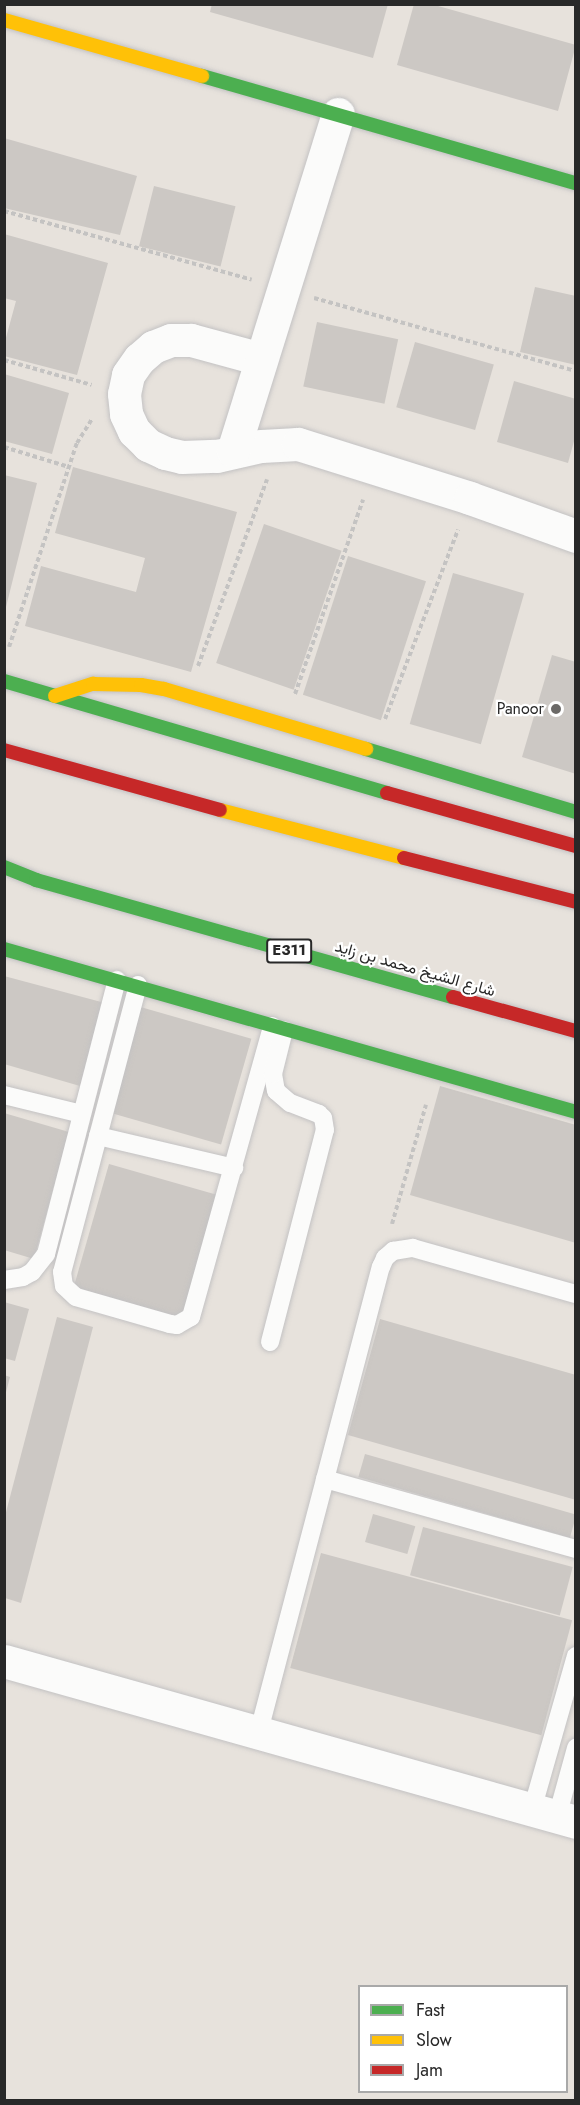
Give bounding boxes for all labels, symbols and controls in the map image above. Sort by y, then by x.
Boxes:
place label: Panoor [497,699,544,719]
marker: Panoor [549,702,563,716]
street label: شارع الشيخ محمد بن زايد [333,937,497,1001]
road number: E311 [265,939,313,963]
legend [358,1985,568,2093]
text: Fast [416,1997,445,2023]
text: Slow [416,2027,452,2053]
text: Jam [416,2057,443,2083]

